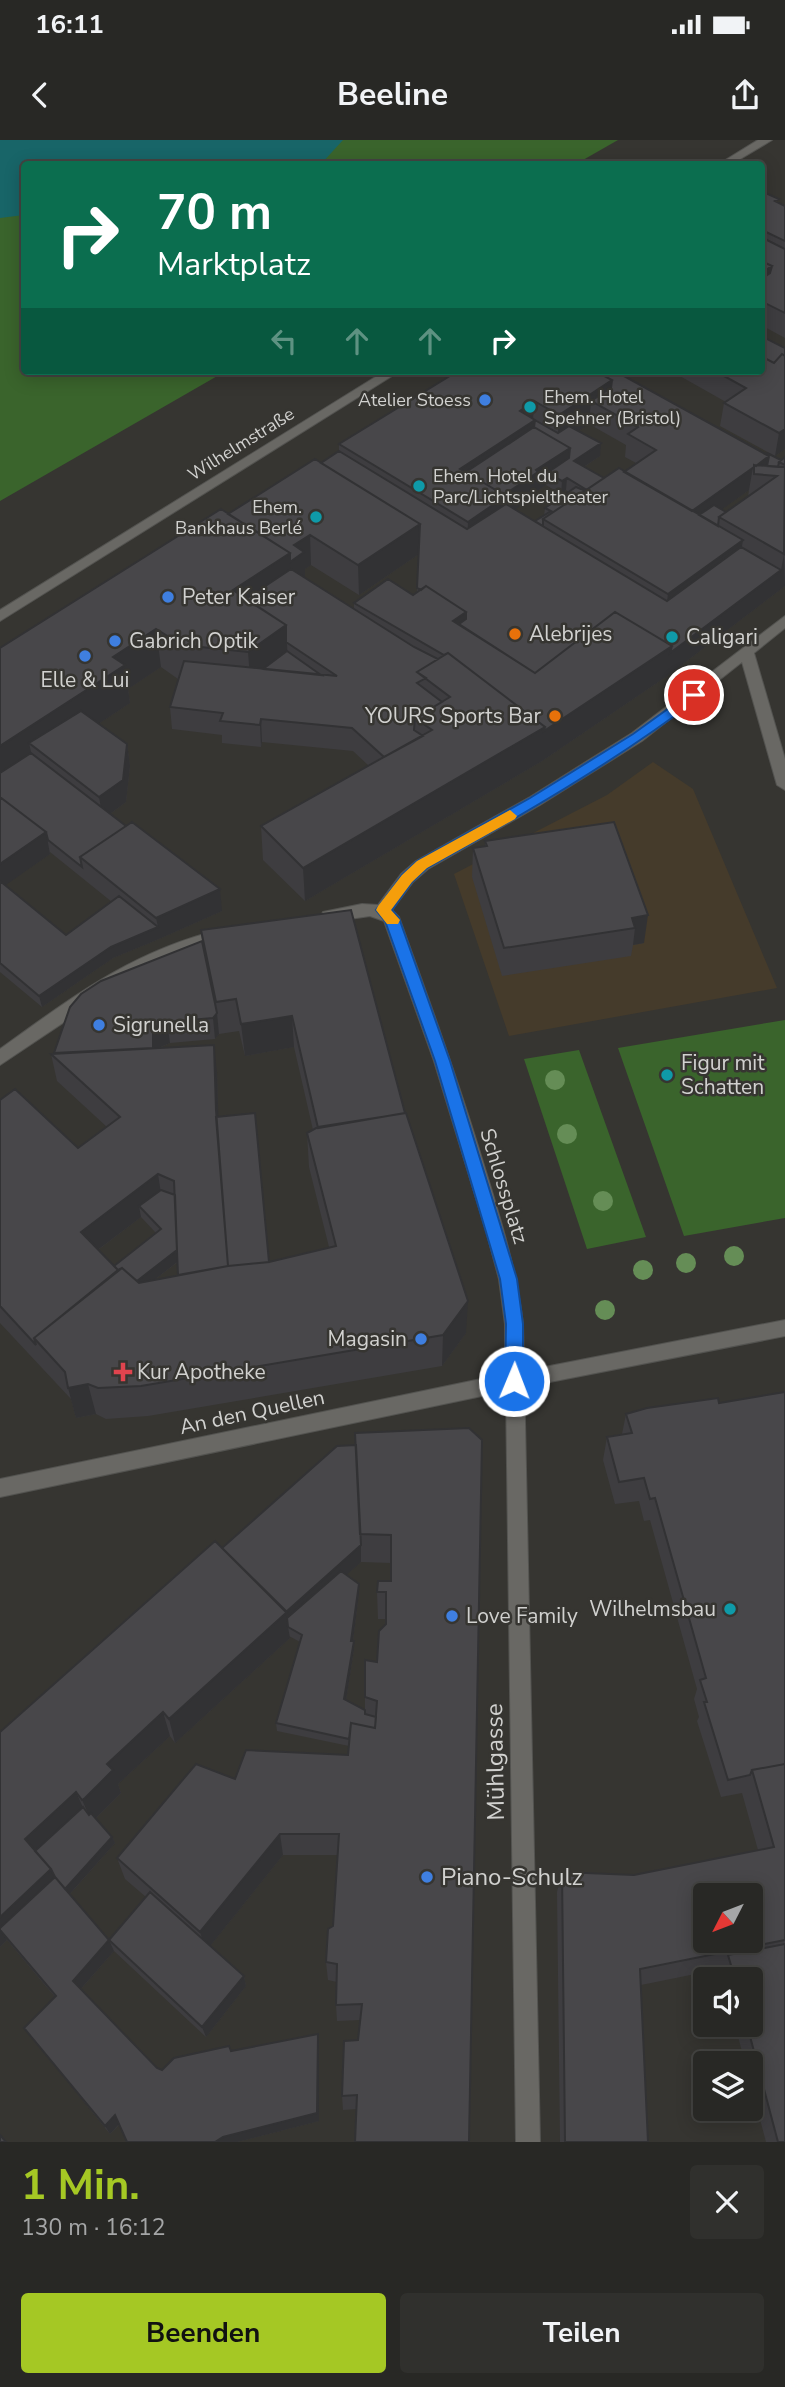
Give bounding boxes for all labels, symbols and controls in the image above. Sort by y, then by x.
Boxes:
text: 16:11 [35,7,104,42]
text: Beeline [337,73,448,116]
icon: back [21,76,59,114]
icon: share [726,76,764,114]
text: 70 m [157,179,272,246]
icon: right [42,189,133,280]
text: Marktplatz [157,243,311,286]
icon: left [265,322,303,360]
icon: ahead [338,322,376,360]
icon: ahead [411,322,449,360]
icon: right [484,322,522,360]
place label: Ehem. Hotel Spehner (Bristol) [544,385,681,430]
place label: Atelier Stoess [358,388,471,412]
marker: Atelier Stoess [477,392,493,408]
marker: Ehem. Hotel Spehner (Bristol) [522,399,538,415]
street label: Wilhelmstraße [183,402,299,486]
place label: Ehem. Hotel du Parc/Lichtspieltheater [433,464,609,509]
marker: Ehem. Hotel du Parc/Lichtspieltheater [411,478,427,494]
place label: Ehem. Bankhaus Berlé [175,495,302,540]
marker: Ehem. Bankhaus Berlé [308,509,324,525]
place label: Peter Kaiser [182,583,296,611]
marker: Peter Kaiser [160,589,176,605]
place label: Alebrijes [529,620,612,648]
place label: Caligari [686,623,758,651]
marker: Alebrijes [507,626,523,642]
place label: Gabrich Optik [129,627,259,655]
marker: Caligari [664,629,680,645]
marker: Gabrich Optik [107,633,123,649]
marker: Elle & Lui [77,648,93,664]
pin [664,665,724,725]
place label: Elle & Lui [41,666,129,694]
icon: arrive [675,676,713,714]
place label: YOURS Sports Bar [364,702,541,730]
marker: YOURS Sports Bar [547,708,563,724]
place label: Sigrunella [113,1011,209,1039]
marker: Sigrunella [91,1017,107,1033]
place label: Figur mit Schatten [681,1049,765,1101]
marker: Figur mit Schatten [659,1067,675,1083]
street label: Schlossplatz [473,1125,535,1247]
place label: Magasin [328,1325,407,1353]
marker: Magasin [413,1331,429,1347]
position arrow [477,1344,551,1418]
place label: Kur Apotheke [137,1358,266,1386]
marker: Kur Apotheke [115,1364,131,1380]
street label: An den Quellen [177,1383,327,1441]
place label: Wilhelmsbau [589,1595,716,1623]
marker: Wilhelmsbau [722,1601,738,1617]
place label: Love Family [466,1602,578,1630]
marker: Love Family [444,1608,460,1624]
street label: Mühlgasse [478,1703,512,1821]
place label: Piano-Schulz [441,1861,583,1893]
marker: Piano-Schulz [419,1869,435,1885]
north arrow [693,1883,763,1953]
map controls [693,1883,763,2121]
button: sound [693,1967,763,2037]
button: layers [693,2051,763,2121]
text: 1 Min. [21,2157,140,2214]
button: close [690,2165,764,2239]
text: 130 m · 16:12 [21,2212,166,2243]
button: Beenden [21,2293,386,2373]
button: Teilen [400,2293,764,2373]

